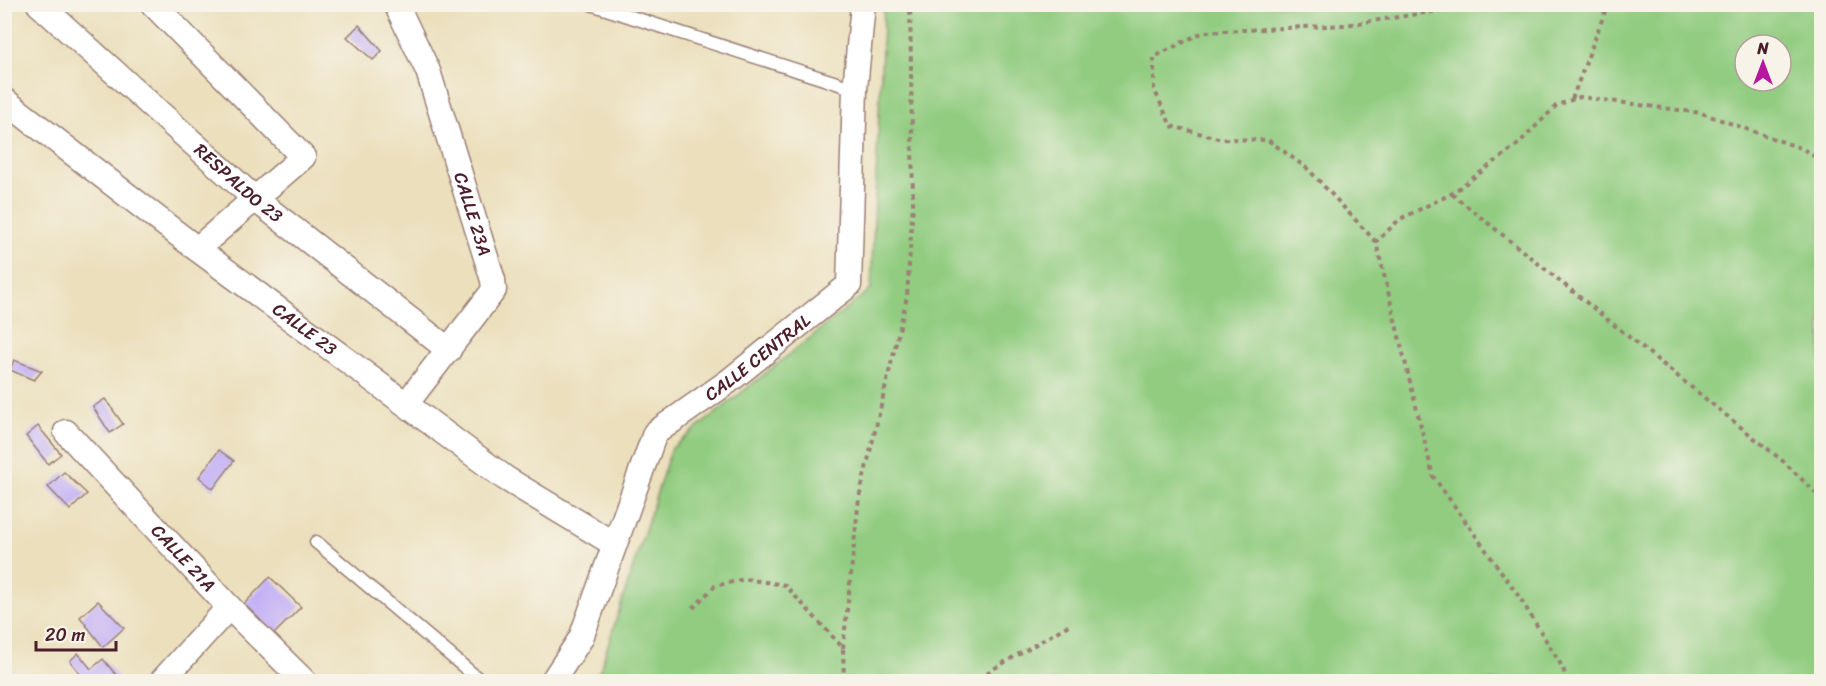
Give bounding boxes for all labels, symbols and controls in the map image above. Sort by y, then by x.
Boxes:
north arrow [1733,33,1793,93]
text: N [1756,34,1769,63]
street label: RESPALDO 23 [186,135,290,231]
street label: CALLE 23A [444,168,501,260]
street label: CALLE 23 [265,294,344,364]
street label: CALLE CENTRAL [698,305,818,410]
street label: CALLE 21A [143,516,224,600]
scale bar [36,614,116,652]
text: 20 m [45,619,85,651]

